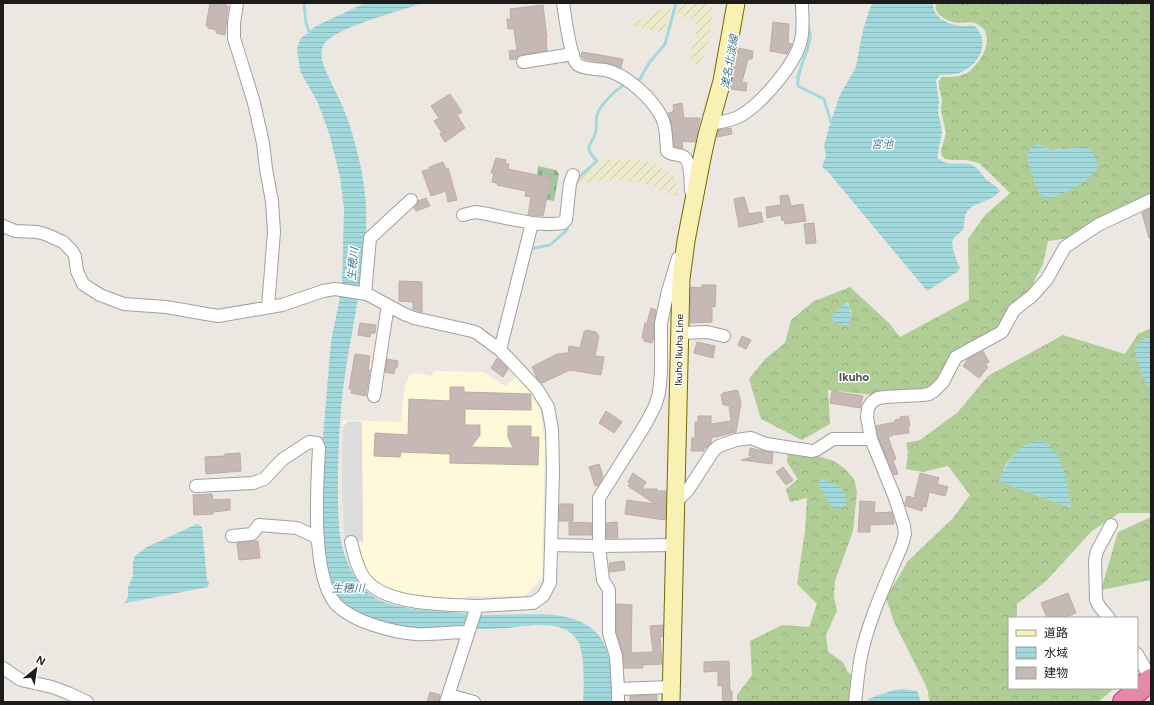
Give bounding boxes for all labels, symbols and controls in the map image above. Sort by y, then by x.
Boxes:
water label: 津名北淡線 [719,32,742,90]
water label: 宮池 [871,138,894,151]
water label: 生穂川 [345,246,361,281]
street label: Ikuho Ikuha Line [672,313,686,386]
district label: Ikuho [839,370,869,384]
water label: 生穂川 [332,582,365,595]
legend [1008,617,1138,689]
text: 道路 [1044,626,1068,640]
text: 水域 [1044,646,1068,660]
north arrow [16,649,56,689]
text: N [34,653,48,669]
text: 建物 [1044,666,1068,680]

